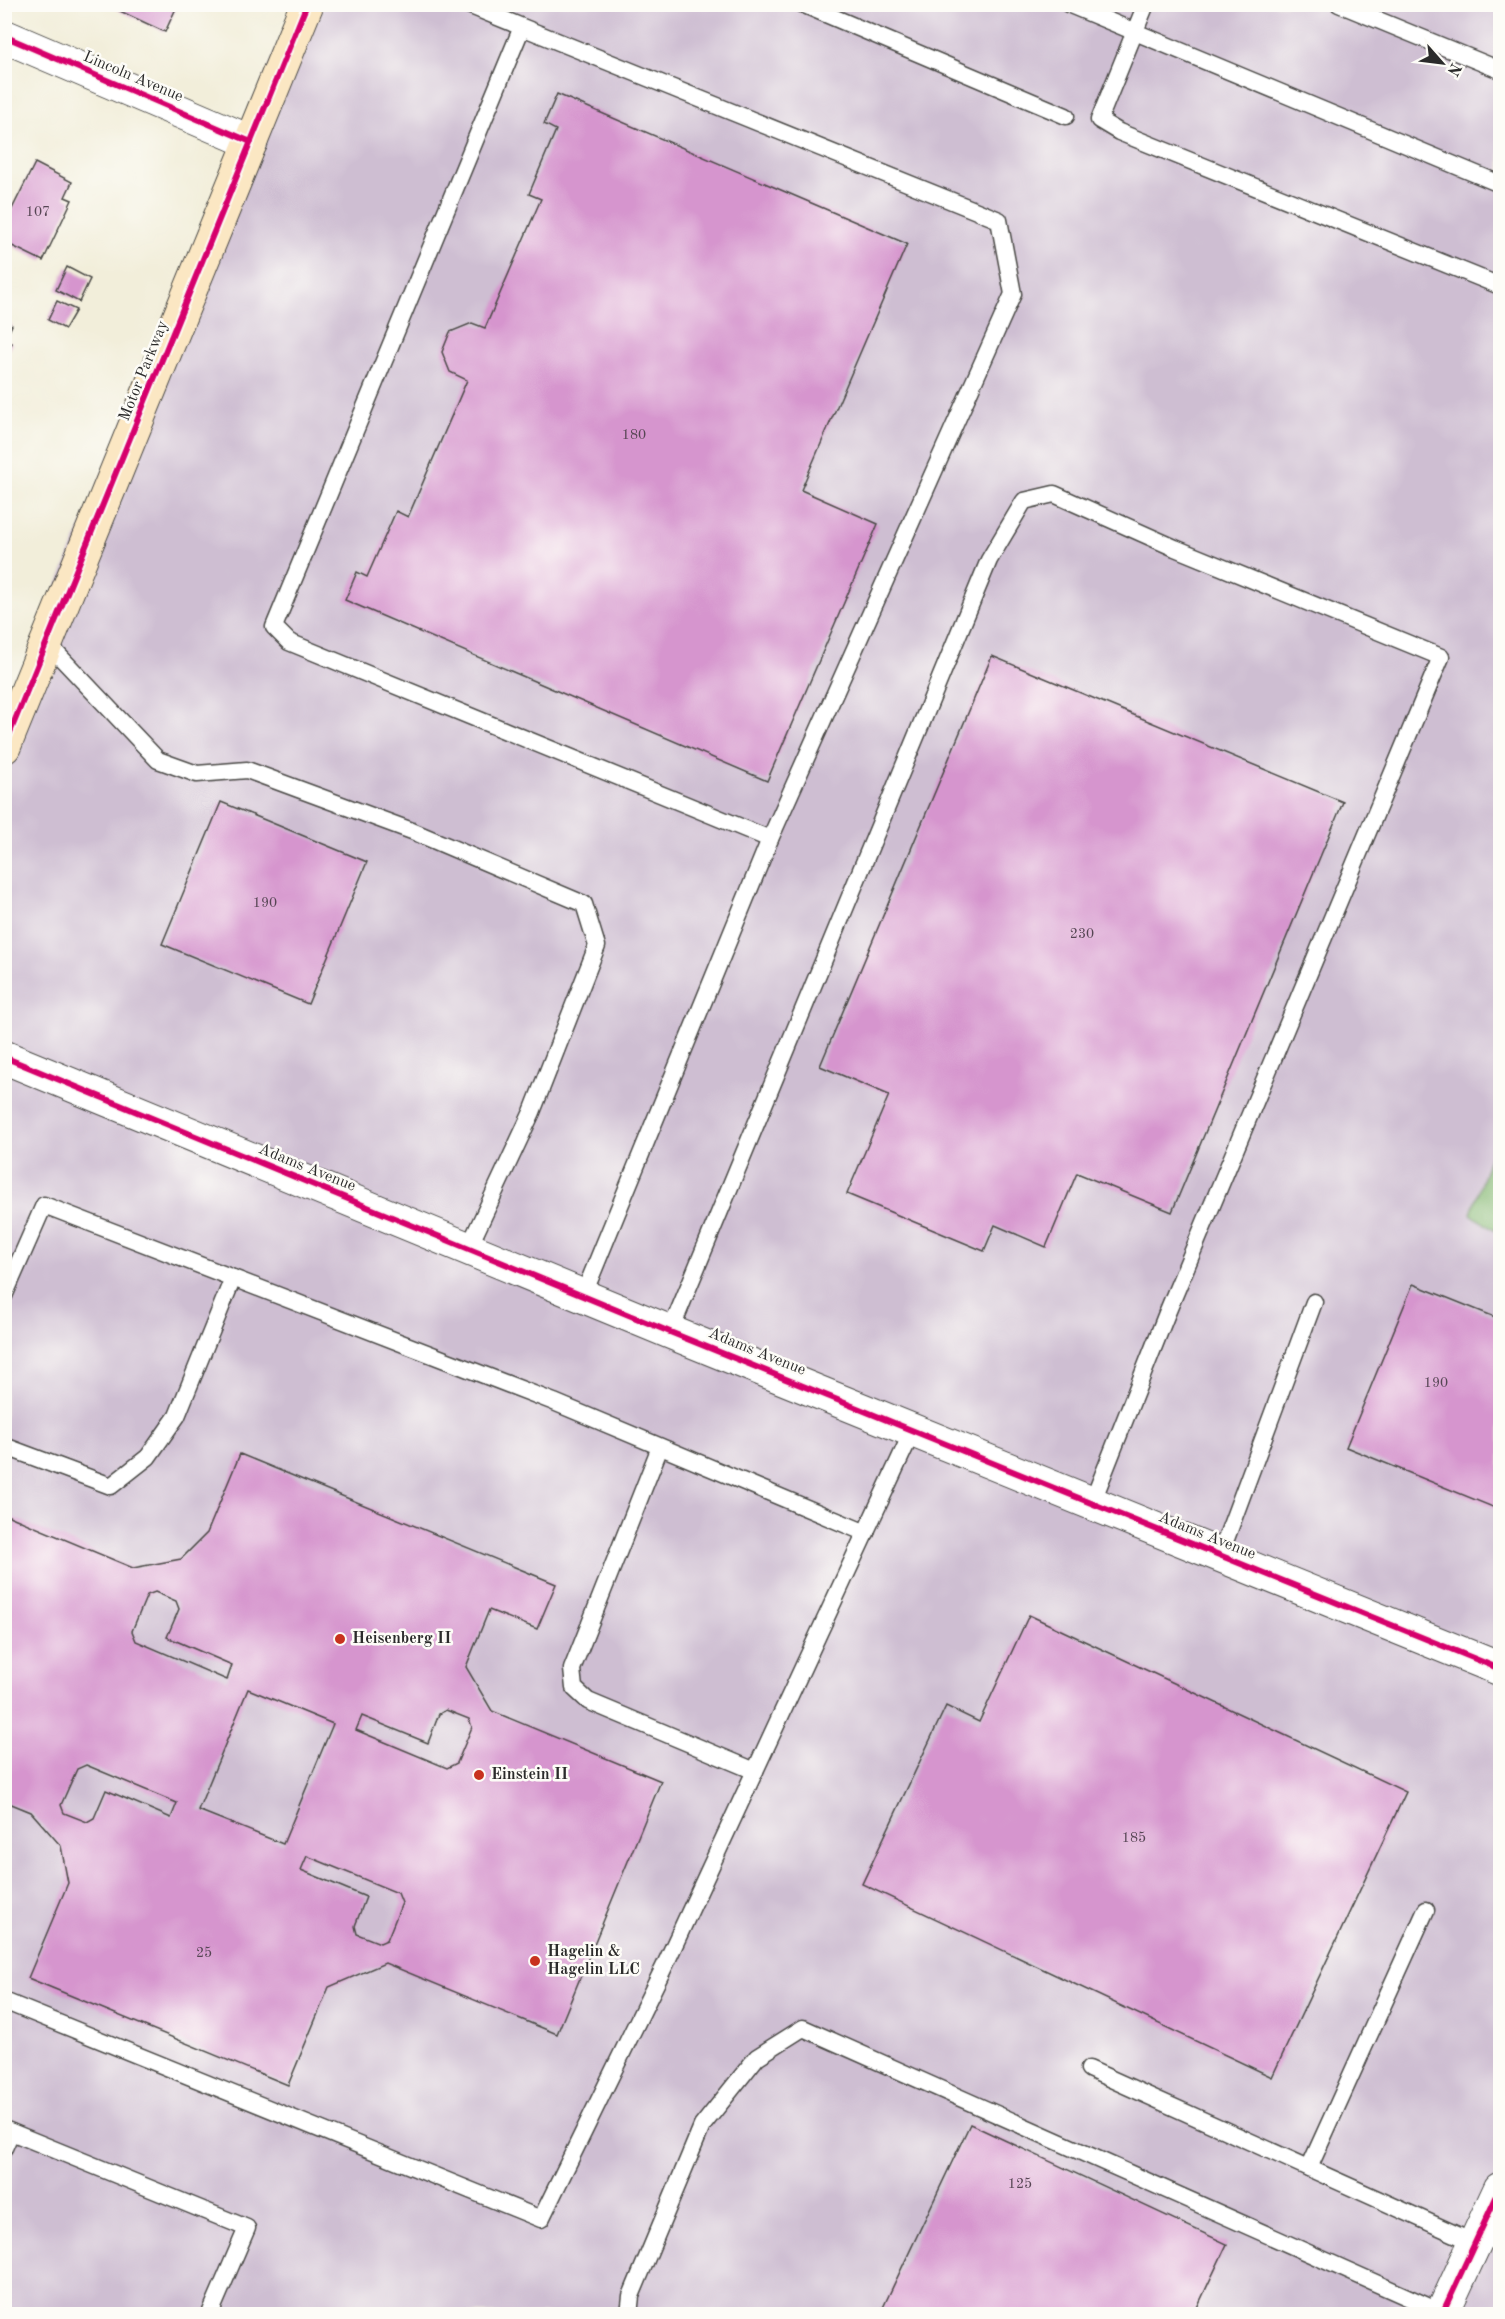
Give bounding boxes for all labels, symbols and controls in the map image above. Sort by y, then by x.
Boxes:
north arrow [1412,33,1472,93]
street label: Lincoln Avenue [81,49,185,105]
text: N [1443,60,1463,79]
house number: 107 [26,205,50,219]
street label: Motor Parkway [117,318,172,424]
house number: 180 [622,428,646,442]
house number: 190 [253,896,277,910]
house number: 230 [1070,927,1094,941]
street label: Adams Avenue [256,1141,358,1195]
street label: Adams Avenue [706,1325,808,1379]
house number: 190 [1424,1376,1448,1390]
street label: Adams Avenue [1156,1509,1258,1563]
place label: Heisenberg II [352,1631,451,1647]
marker: Heisenberg II [333,1632,347,1646]
place label: Einstein II [491,1767,568,1783]
marker: Einstein II [472,1768,486,1782]
house number: 185 [1122,1831,1146,1845]
place label: Hagelin & Hagelin LLC [547,1944,640,1978]
house number: 25 [196,1946,212,1960]
marker: Hagelin & Hagelin LLC [528,1954,542,1968]
house number: 125 [1008,2177,1032,2191]

